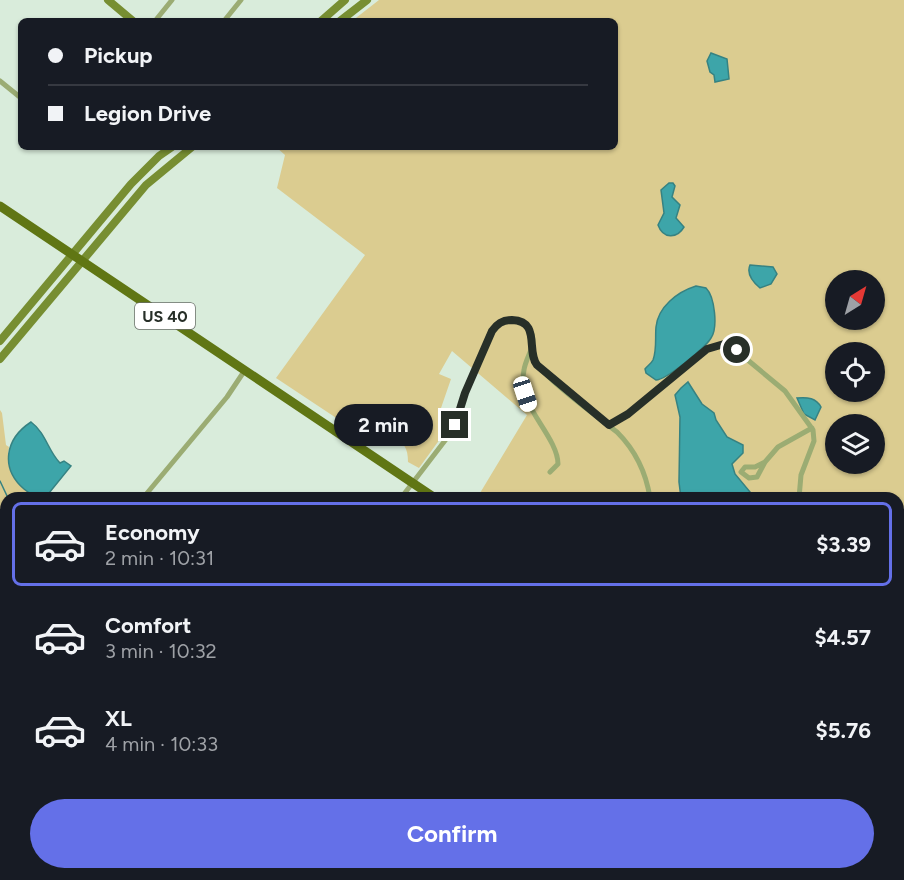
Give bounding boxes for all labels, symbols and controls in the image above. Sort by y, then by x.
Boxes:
text: Pickup [84,42,153,69]
text: Legion Drive [84,100,211,127]
north arrow [825,270,885,330]
map controls [825,270,885,474]
road number: US 40 [135,303,195,329]
route start [723,336,750,363]
button: locate [825,342,885,402]
car [511,374,539,414]
callout: 2 min [335,404,434,446]
route end [441,411,468,438]
text: 2 min [358,413,409,437]
button: layers [825,414,885,474]
icon: car [33,517,87,571]
text: Economy [105,519,200,546]
text: $3.39 [816,531,871,558]
text: 2 min · 10:31 [105,546,214,570]
icon: car [33,610,87,664]
text: Comfort [105,612,191,639]
text: $4.57 [814,624,871,651]
text: 3 min · 10:32 [105,639,217,663]
icon: car [33,703,87,757]
text: XL [105,705,132,732]
text: $5.76 [816,717,871,744]
text: 4 min · 10:33 [105,732,218,756]
button: Confirm [30,799,874,868]

